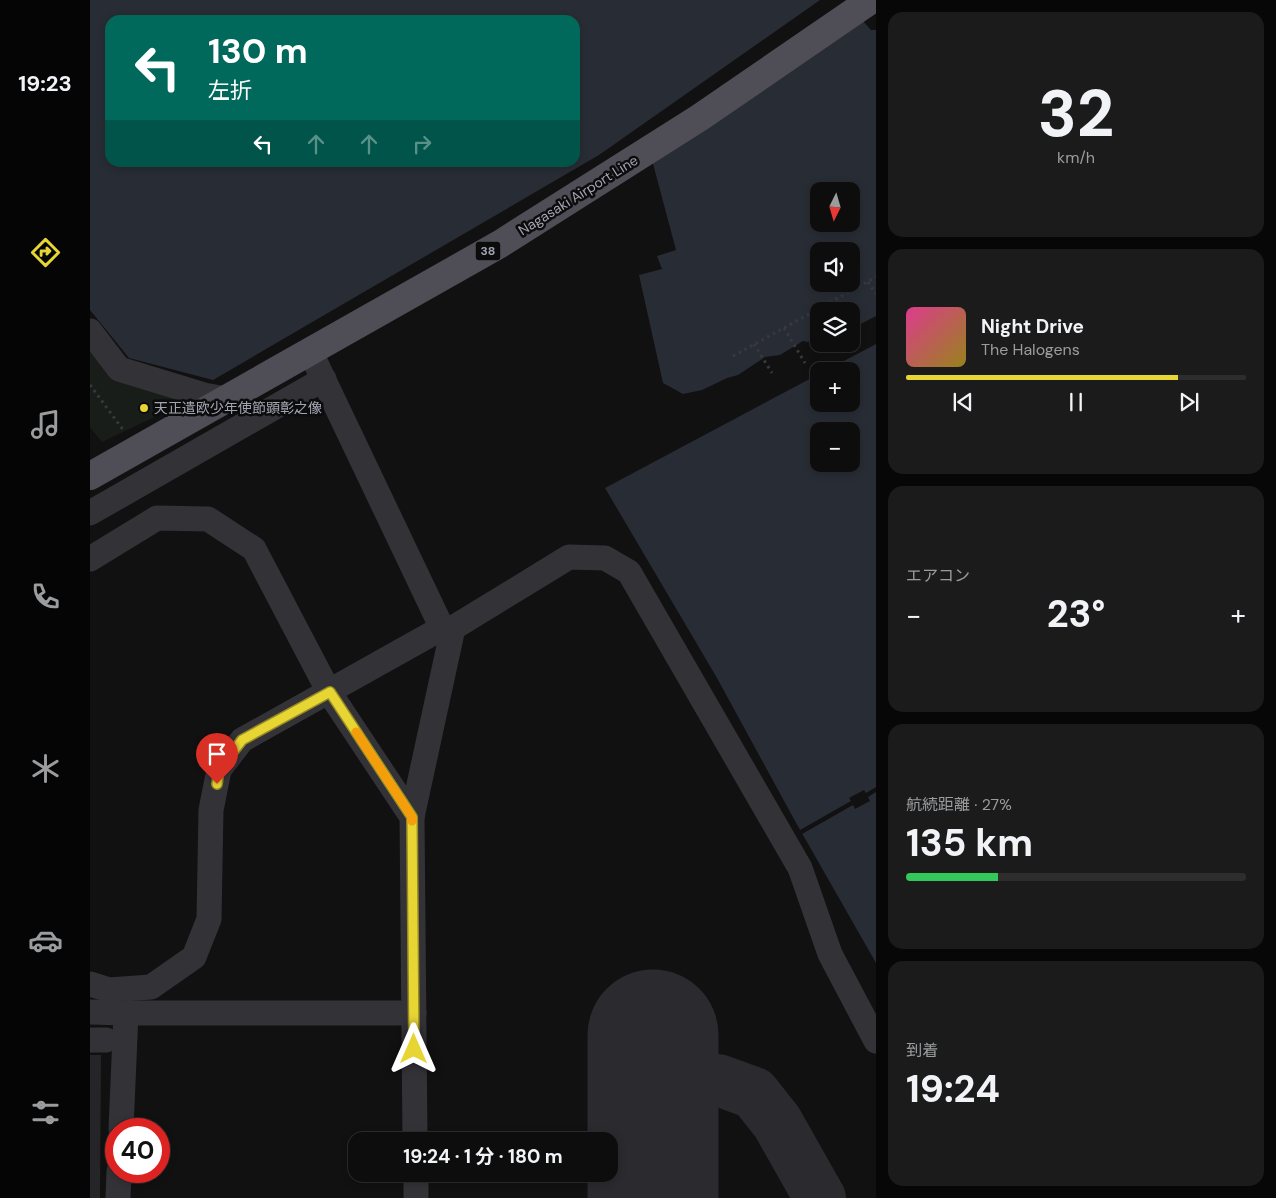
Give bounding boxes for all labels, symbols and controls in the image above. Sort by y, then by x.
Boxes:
text: 130 m [208,28,308,74]
icon: left [125,35,190,100]
text: 19:23 [18,69,72,98]
text: 32 [1038,72,1114,156]
text: 左折 [208,76,252,105]
icon: left [249,130,277,158]
icon: ahead [302,130,330,158]
icon: ahead [355,130,383,158]
icon: right [408,130,436,158]
text: km/h [1057,147,1095,168]
street label: Nagasaki Airport Line [515,151,641,239]
north arrow [810,182,860,232]
map controls [810,182,860,472]
icon: directions [28,235,63,270]
road number: 38 [476,242,500,260]
button: sound [810,242,860,292]
button: layers [810,302,860,352]
text: Night Drive [981,314,1084,339]
text: The Halogens [981,339,1080,360]
button: + [810,362,860,412]
icon: previous [949,388,977,416]
icon: pause [1062,388,1090,416]
icon: next [1175,388,1203,416]
place label: 天正遣欧少年使節顕彰之像 [154,399,322,417]
marker: 天正遣欧少年使節顕彰之像 [138,402,150,414]
icon: music [28,407,63,442]
button: − [810,422,860,472]
text: エアコン [906,565,970,586]
icon: phone [28,579,63,614]
text: 23° [1047,589,1105,639]
text: − [906,597,921,634]
text: + [1231,597,1246,634]
pin [196,733,238,784]
icon: arrive [203,740,231,768]
icon: climate [28,751,63,786]
text: 航続距離 · 27% [906,794,1012,815]
text: 135 km [906,818,1033,868]
icon: car [28,923,63,958]
position arrow [387,1022,439,1074]
text: 到着 [906,1040,938,1061]
text: 19:24 [906,1064,1000,1114]
icon: filters [28,1095,63,1130]
speed limit sign: 40 [105,1118,170,1183]
text: 19:24 · 1 分 · 180 m [403,1144,563,1169]

